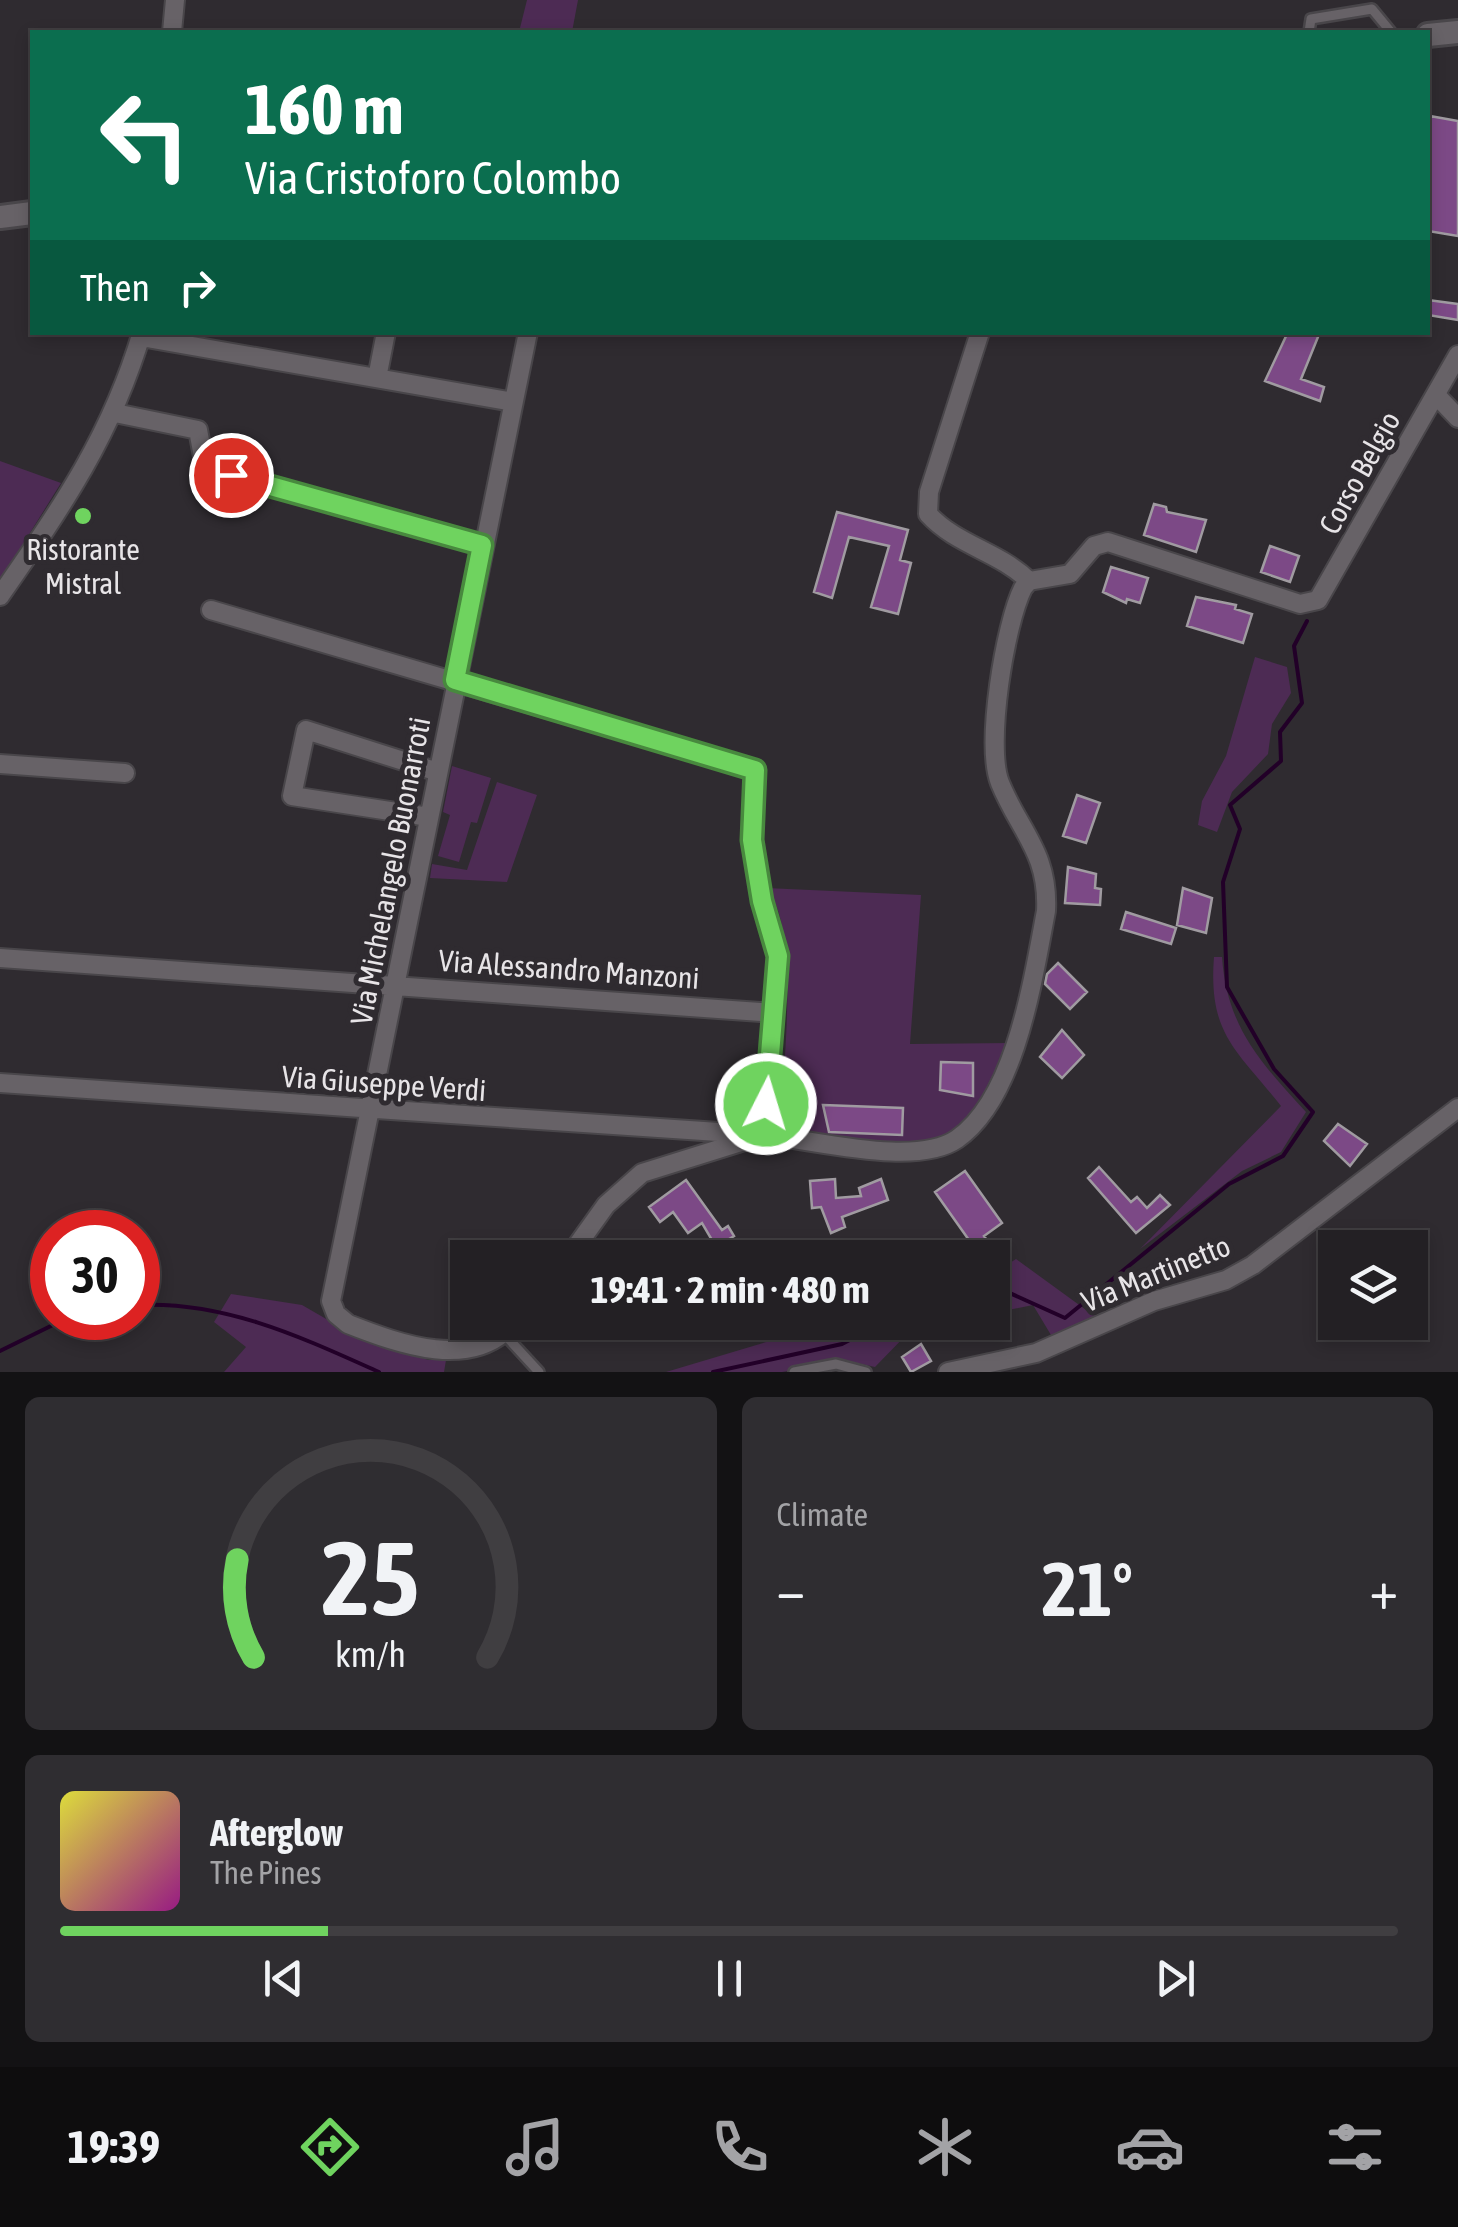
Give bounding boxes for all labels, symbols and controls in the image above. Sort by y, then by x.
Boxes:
text: 160 m [245,69,404,149]
icon: left [80,70,210,200]
text: Via Cristoforo Colombo [245,152,621,204]
icon: right [170,260,225,315]
text: Then [80,266,150,309]
street label: Corso Belgio [1312,405,1407,540]
pin [189,433,274,518]
icon: arrive [204,448,259,503]
marker: Ristorante Mistral [72,505,94,527]
place label: Ristorante Mistral [26,532,140,600]
street label: Via Michelangelo Buonarroti [343,714,437,1028]
street label: Via Alessandro Manzoni [438,943,701,995]
position arrow [714,1052,818,1156]
street label: Via Giuseppe Verdi [281,1059,487,1107]
speed limit sign: 30 [30,1210,160,1340]
street label: Via Martinetto [1076,1228,1235,1318]
map controls [1318,1230,1428,1340]
button: layers [1318,1230,1428,1340]
text: 19:41 · 2 min · 480 m [590,1268,870,1311]
text: Climate [777,1496,868,1533]
text: 25 [322,1518,420,1637]
text: 21° [1042,1546,1133,1632]
text: − [777,1558,805,1621]
text: + [1369,1558,1398,1621]
text: km/h [335,1634,406,1675]
text: Afterglow [210,1811,343,1854]
text: The Pines [210,1854,322,1891]
icon: previous [256,1951,311,2006]
icon: pause [702,1951,757,2006]
icon: next [1148,1951,1203,2006]
icon: directions [295,2112,365,2182]
icon: music [500,2112,570,2182]
icon: phone [705,2112,775,2182]
icon: climate [910,2112,980,2182]
icon: car [1115,2112,1185,2182]
icon: filters [1320,2112,1390,2182]
text: 19:39 [68,2121,160,2173]

